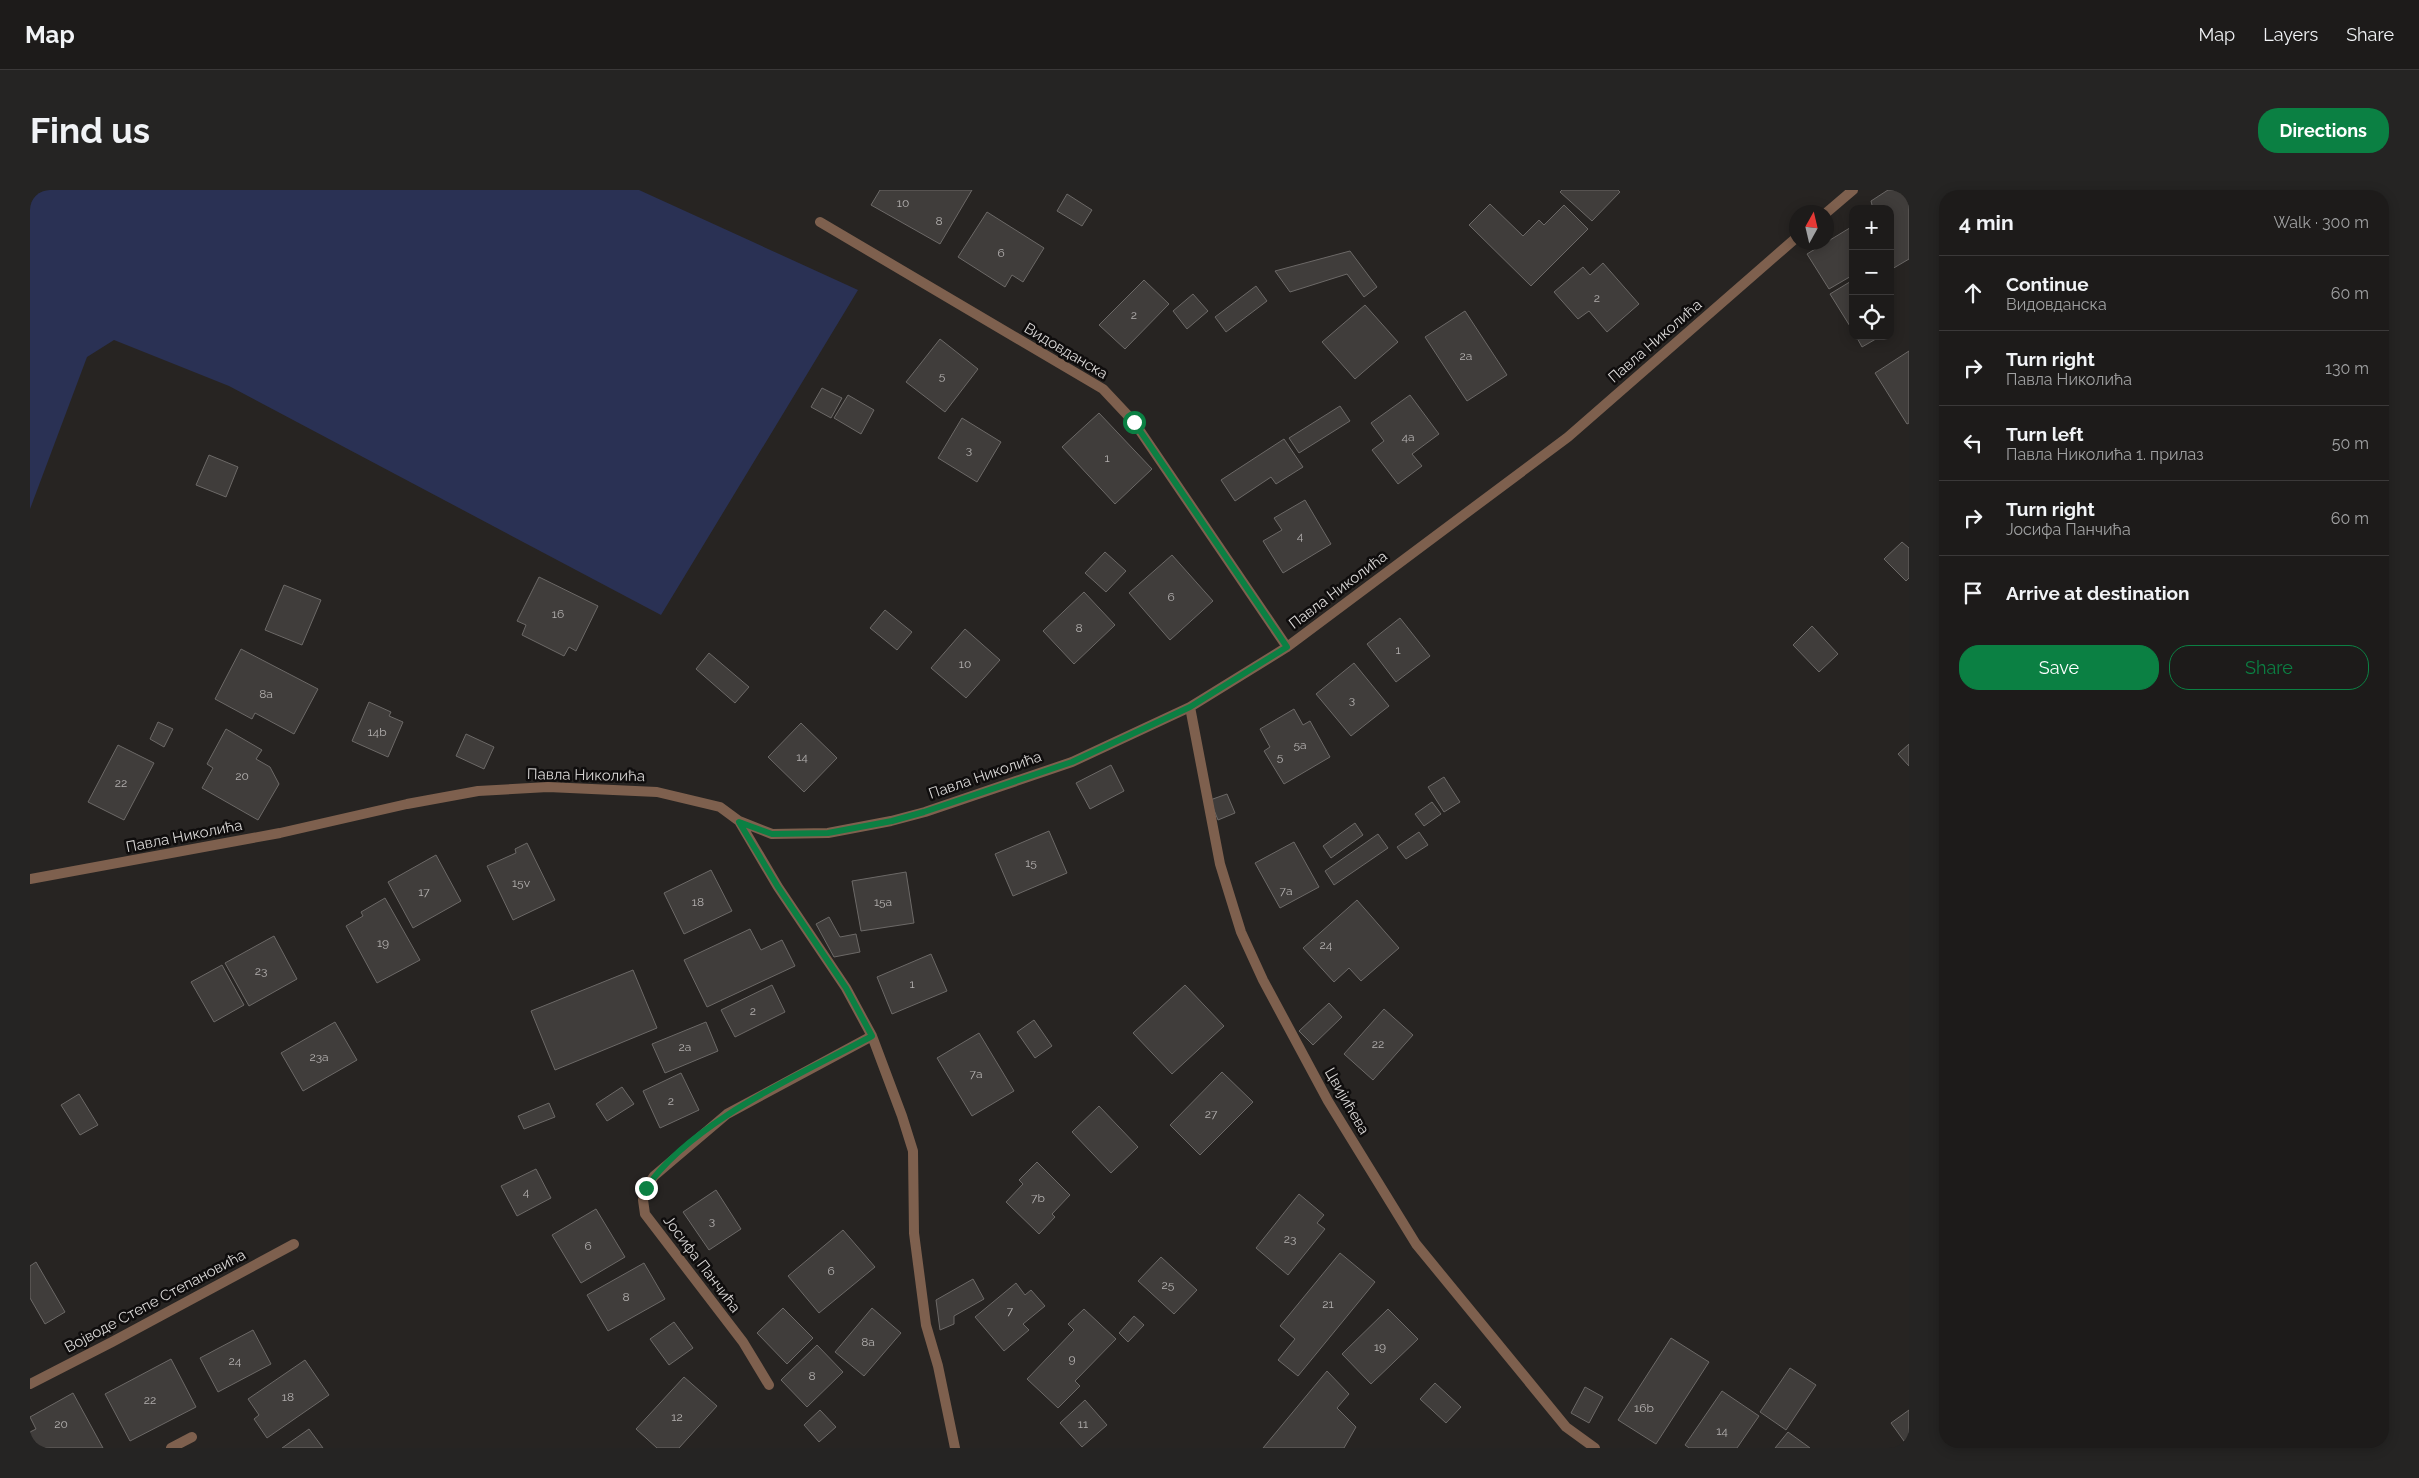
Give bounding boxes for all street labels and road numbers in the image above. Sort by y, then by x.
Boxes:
street label: Павла Николића [1605,295,1705,387]
street label: Видовданска [1021,319,1111,383]
street label: Павла Николића [1285,547,1391,633]
street label: Павла Николића [926,747,1044,803]
street label: Павла Николића [527,765,645,785]
street label: Павла Николића [124,816,244,856]
street label: Цвијићева [1321,1064,1373,1138]
street label: Јосифа Панчића [660,1212,744,1316]
street label: Војводе Степе Степановића [61,1246,249,1356]

